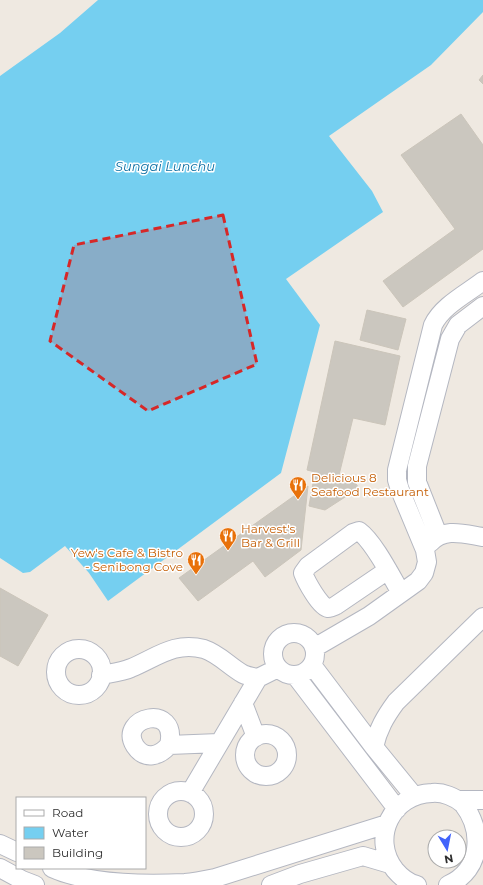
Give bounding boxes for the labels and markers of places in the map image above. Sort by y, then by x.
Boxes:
place label: Delicious 8 Seafood Restaurant [311,470,429,499]
restaurant icon: Delicious 8 Seafood Restaurant [288,475,308,500]
place label: Harvest's Bar & Grill [241,521,300,550]
restaurant icon: Harvest's Bar & Grill [218,526,238,551]
place label: Yew's Cafe & Bistro - Senibong Cove [71,545,183,574]
restaurant icon: Yew's Cafe & Bistro - Senibong Cove [186,550,206,575]

